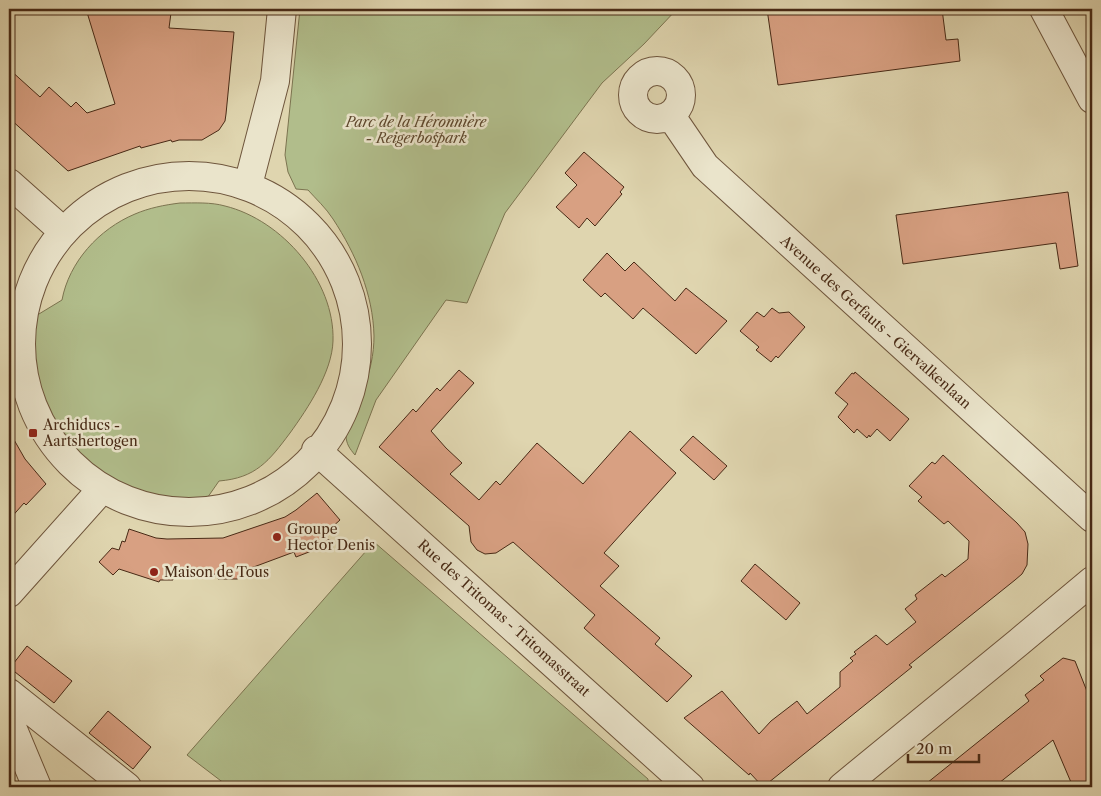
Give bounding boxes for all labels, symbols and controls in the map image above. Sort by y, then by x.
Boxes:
park label: Parc de la Héronnière - Reigerbospark [345,113,487,147]
street label: Avenue des Gerfauts - Giervalkenlaan [776,231,975,413]
place label: Archiducs - Aartshertogen [42,416,138,450]
marker: Archiducs - Aartshertogen [27,427,39,439]
place label: Groupe Hector Denis [287,520,375,554]
marker: Groupe Hector Denis [271,531,283,543]
street label: Rue des Tritomas - Tritomasstraat [414,536,594,700]
place label: Maison de Tous [164,563,269,581]
marker: Maison de Tous [148,566,160,578]
scale bar [908,731,980,763]
text: 20 m [916,739,952,758]

